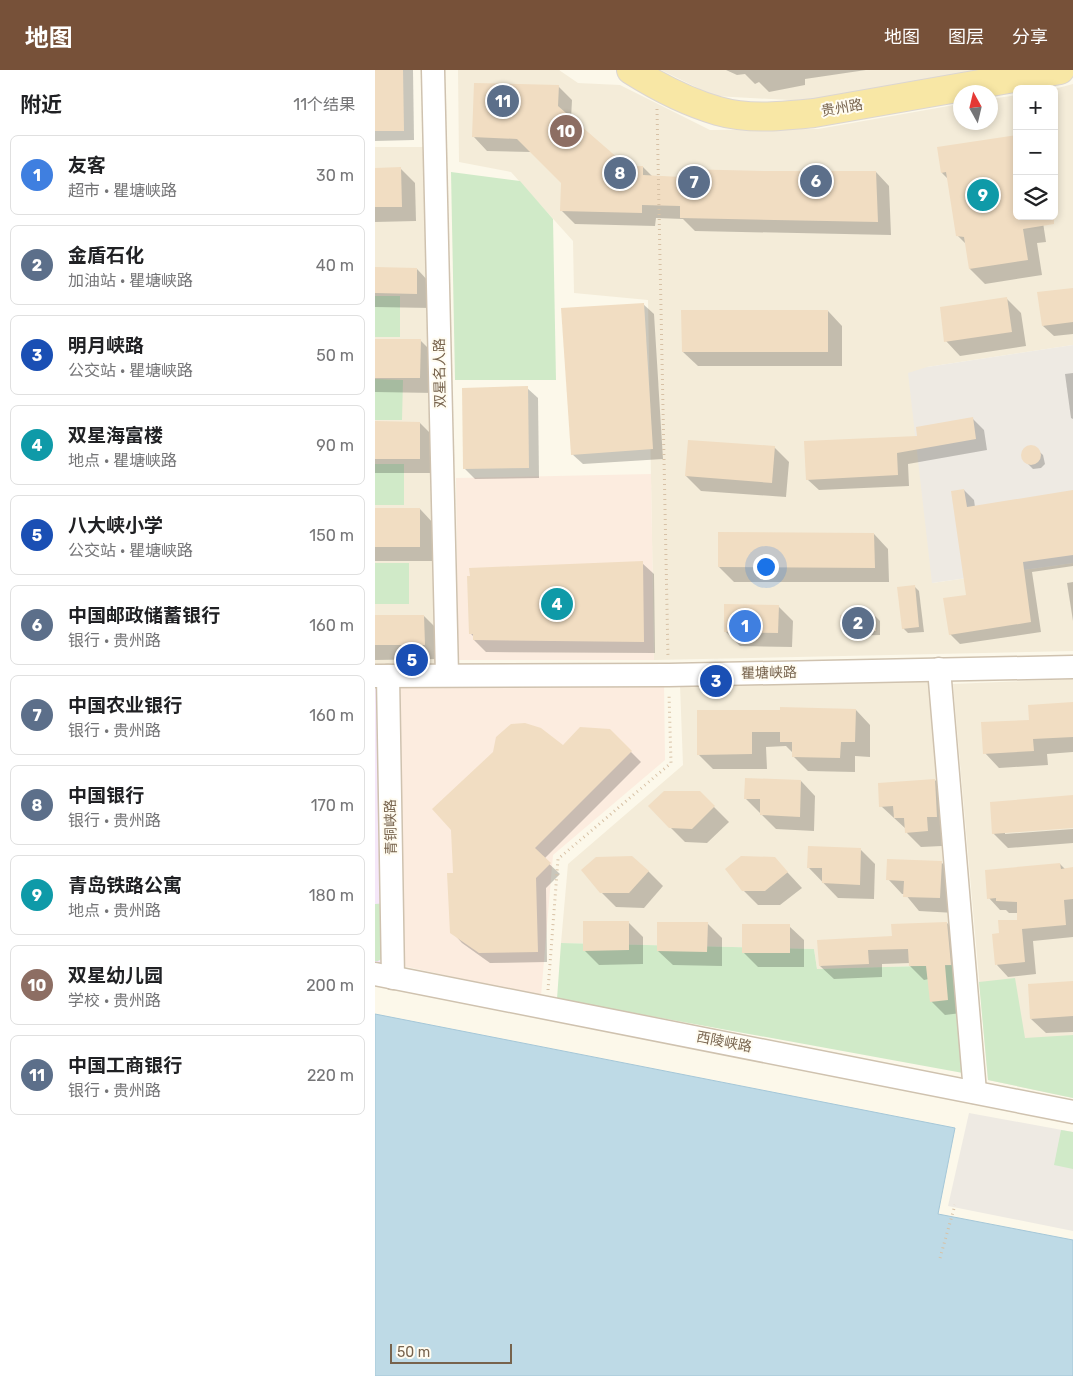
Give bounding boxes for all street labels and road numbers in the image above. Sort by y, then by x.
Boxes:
street label: 贵州路 [820,96,864,120]
street label: 双星名人路 [431,338,449,408]
street label: 瞿塘峡路 [741,664,797,682]
street label: 青铜峡路 [382,799,400,855]
street label: 西陵峡路 [695,1028,753,1056]

